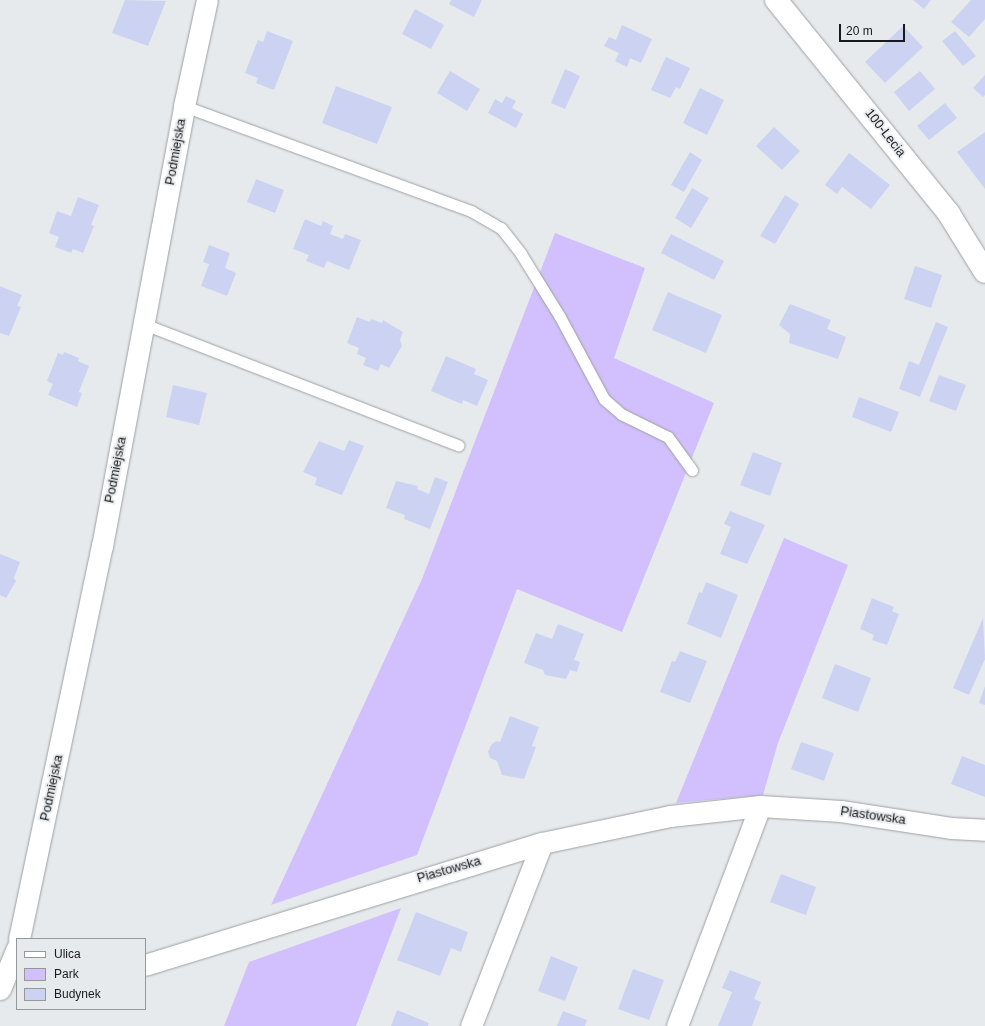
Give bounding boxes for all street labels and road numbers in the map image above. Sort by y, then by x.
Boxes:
street label: 100-Lecia [861,106,909,160]
street label: Podmiejska [162,118,190,186]
street label: Podmiejska [102,436,130,504]
street label: Podmiejska [37,754,67,822]
street label: Piastowska [839,804,907,828]
street label: Piastowska [415,853,483,887]

